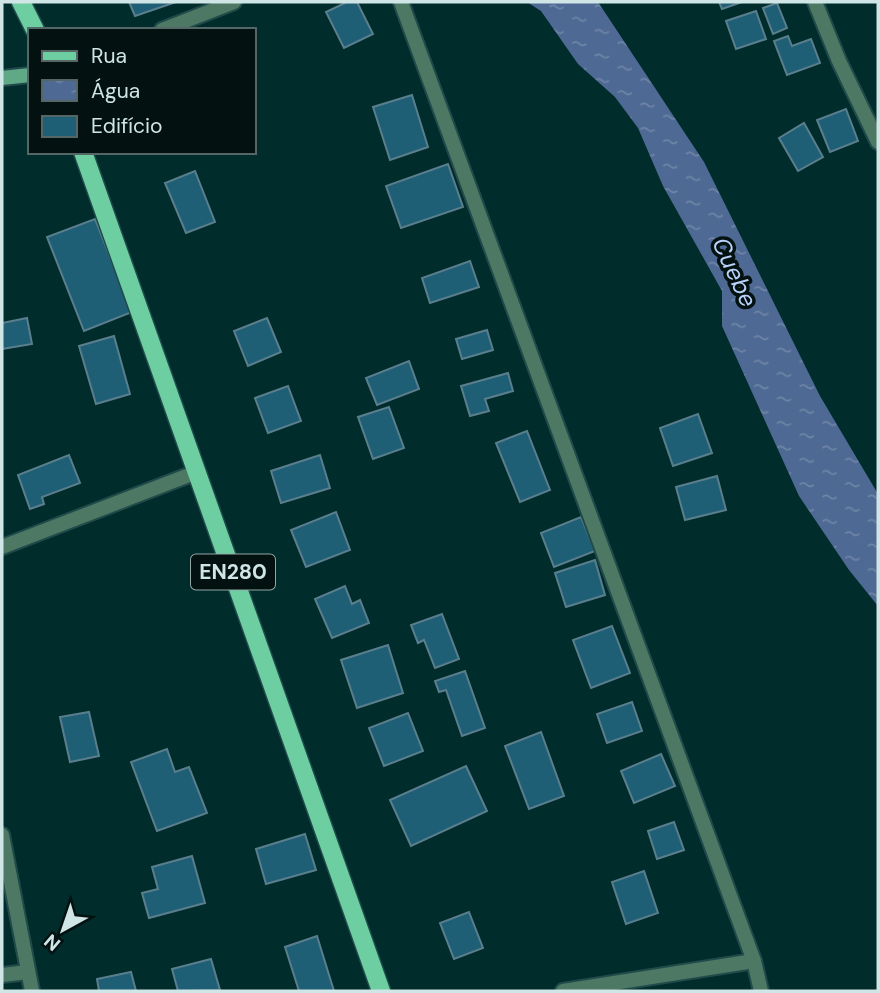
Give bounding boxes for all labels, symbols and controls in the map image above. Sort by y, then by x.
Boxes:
legend [28,28,256,154]
text: Rua [91,42,127,70]
text: Água [91,77,140,105]
text: Edifício [91,112,162,140]
water label: Cuebe [705,232,765,312]
road number: EN280 [191,554,275,590]
north arrow [28,895,98,965]
text: N [39,929,66,957]

